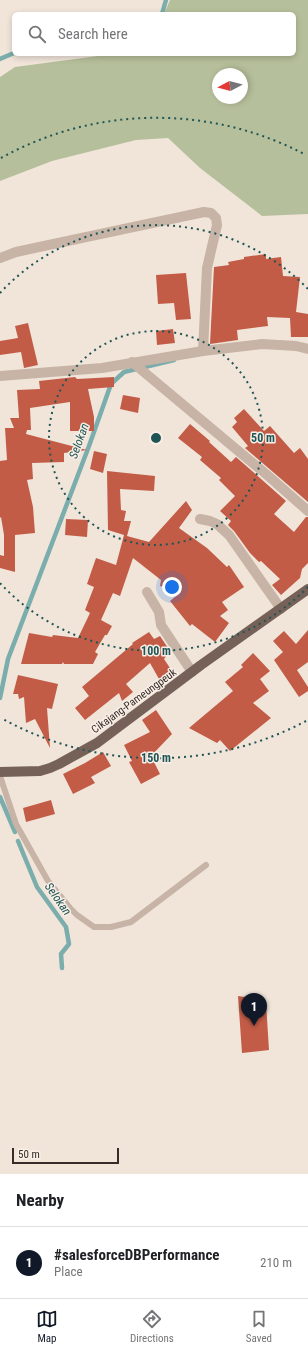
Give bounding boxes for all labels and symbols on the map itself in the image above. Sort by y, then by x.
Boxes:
north arrow [212,68,248,104]
water label: Selokan [66,421,92,461]
centre of rings [149,431,163,445]
text: 50 m [251,431,275,445]
your location [162,577,182,597]
text: 100 m [141,644,171,658]
street label: Cikajang-Pameungpeuk [89,666,179,736]
text: 150 m [141,751,171,765]
water label: Selokan [42,880,74,918]
pin: 1 [241,993,267,1026]
scale bar [12,1146,119,1165]

